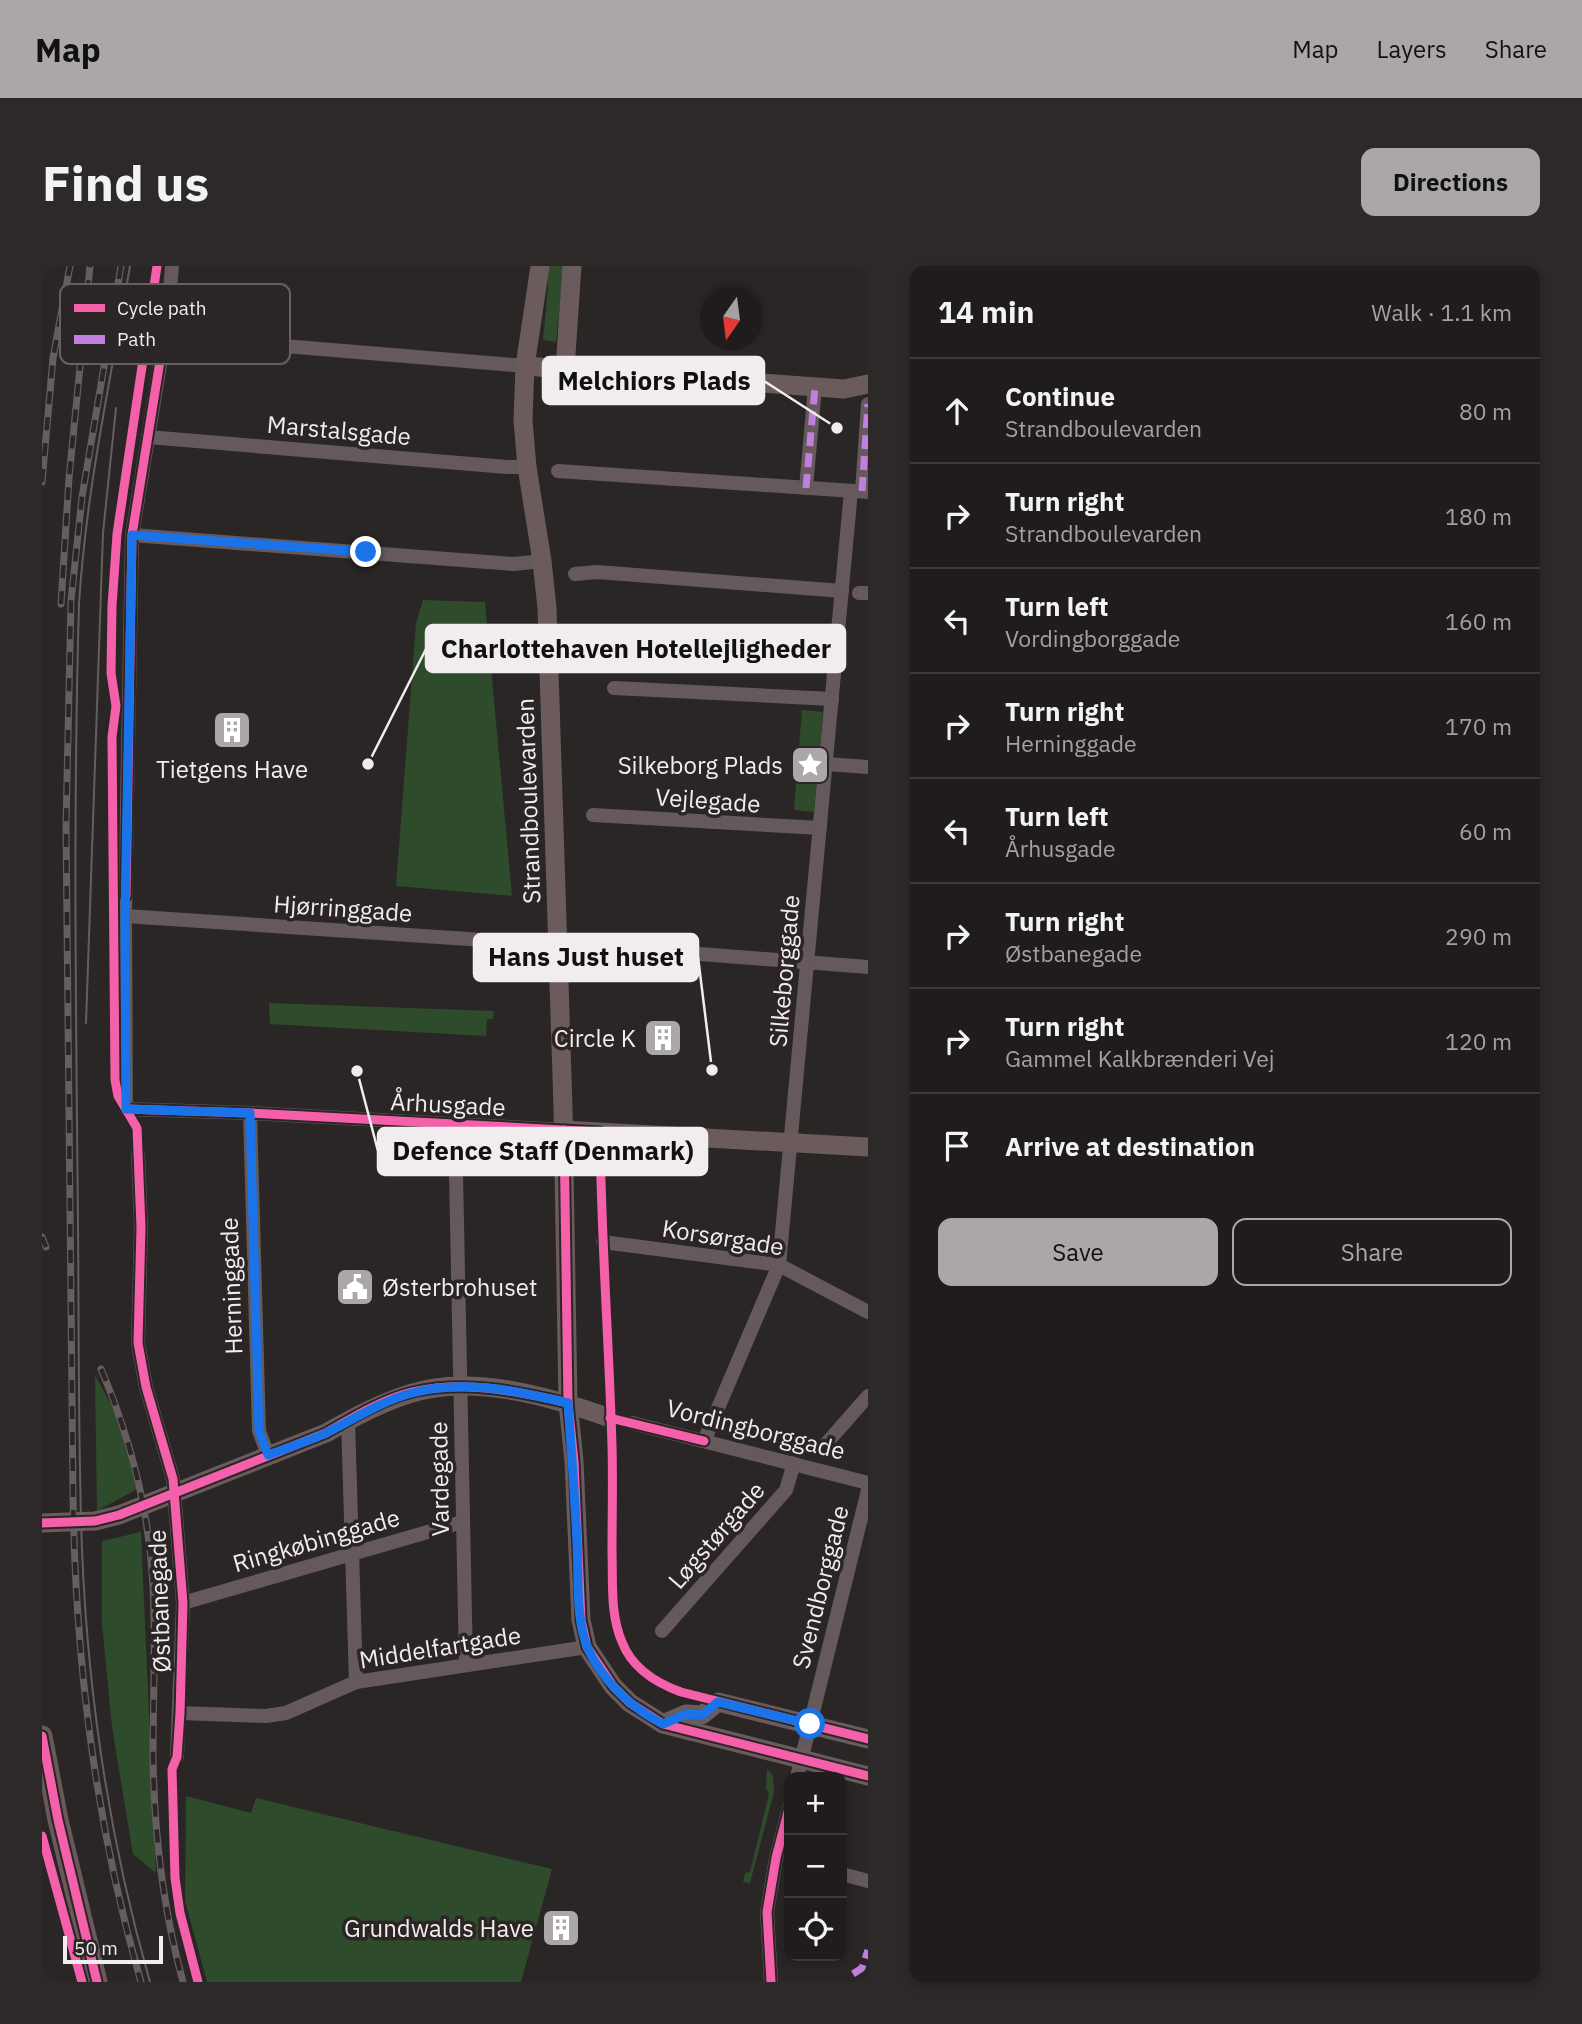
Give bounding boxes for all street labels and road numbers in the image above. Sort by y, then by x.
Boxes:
street label: Marstalsgade [266,408,412,452]
street label: Strandboulevarden [508,698,548,904]
street label: Vejlegade [654,780,762,820]
street label: Hjørringgade [273,887,413,929]
street label: Silkeborggade [761,894,807,1048]
street label: Århusgade [390,1085,506,1123]
street label: Korsørgade [660,1212,786,1262]
street label: Herninggade [213,1217,249,1355]
street label: Vordingborggade [663,1391,849,1467]
street label: Vardegade [422,1421,456,1537]
street label: Løgstørgade [661,1475,771,1595]
street label: Ringkøbinggade [229,1501,403,1579]
street label: Svendborggade [784,1502,856,1672]
street label: Østbanegade [141,1529,177,1673]
street label: Middelfartgade [357,1618,523,1676]

